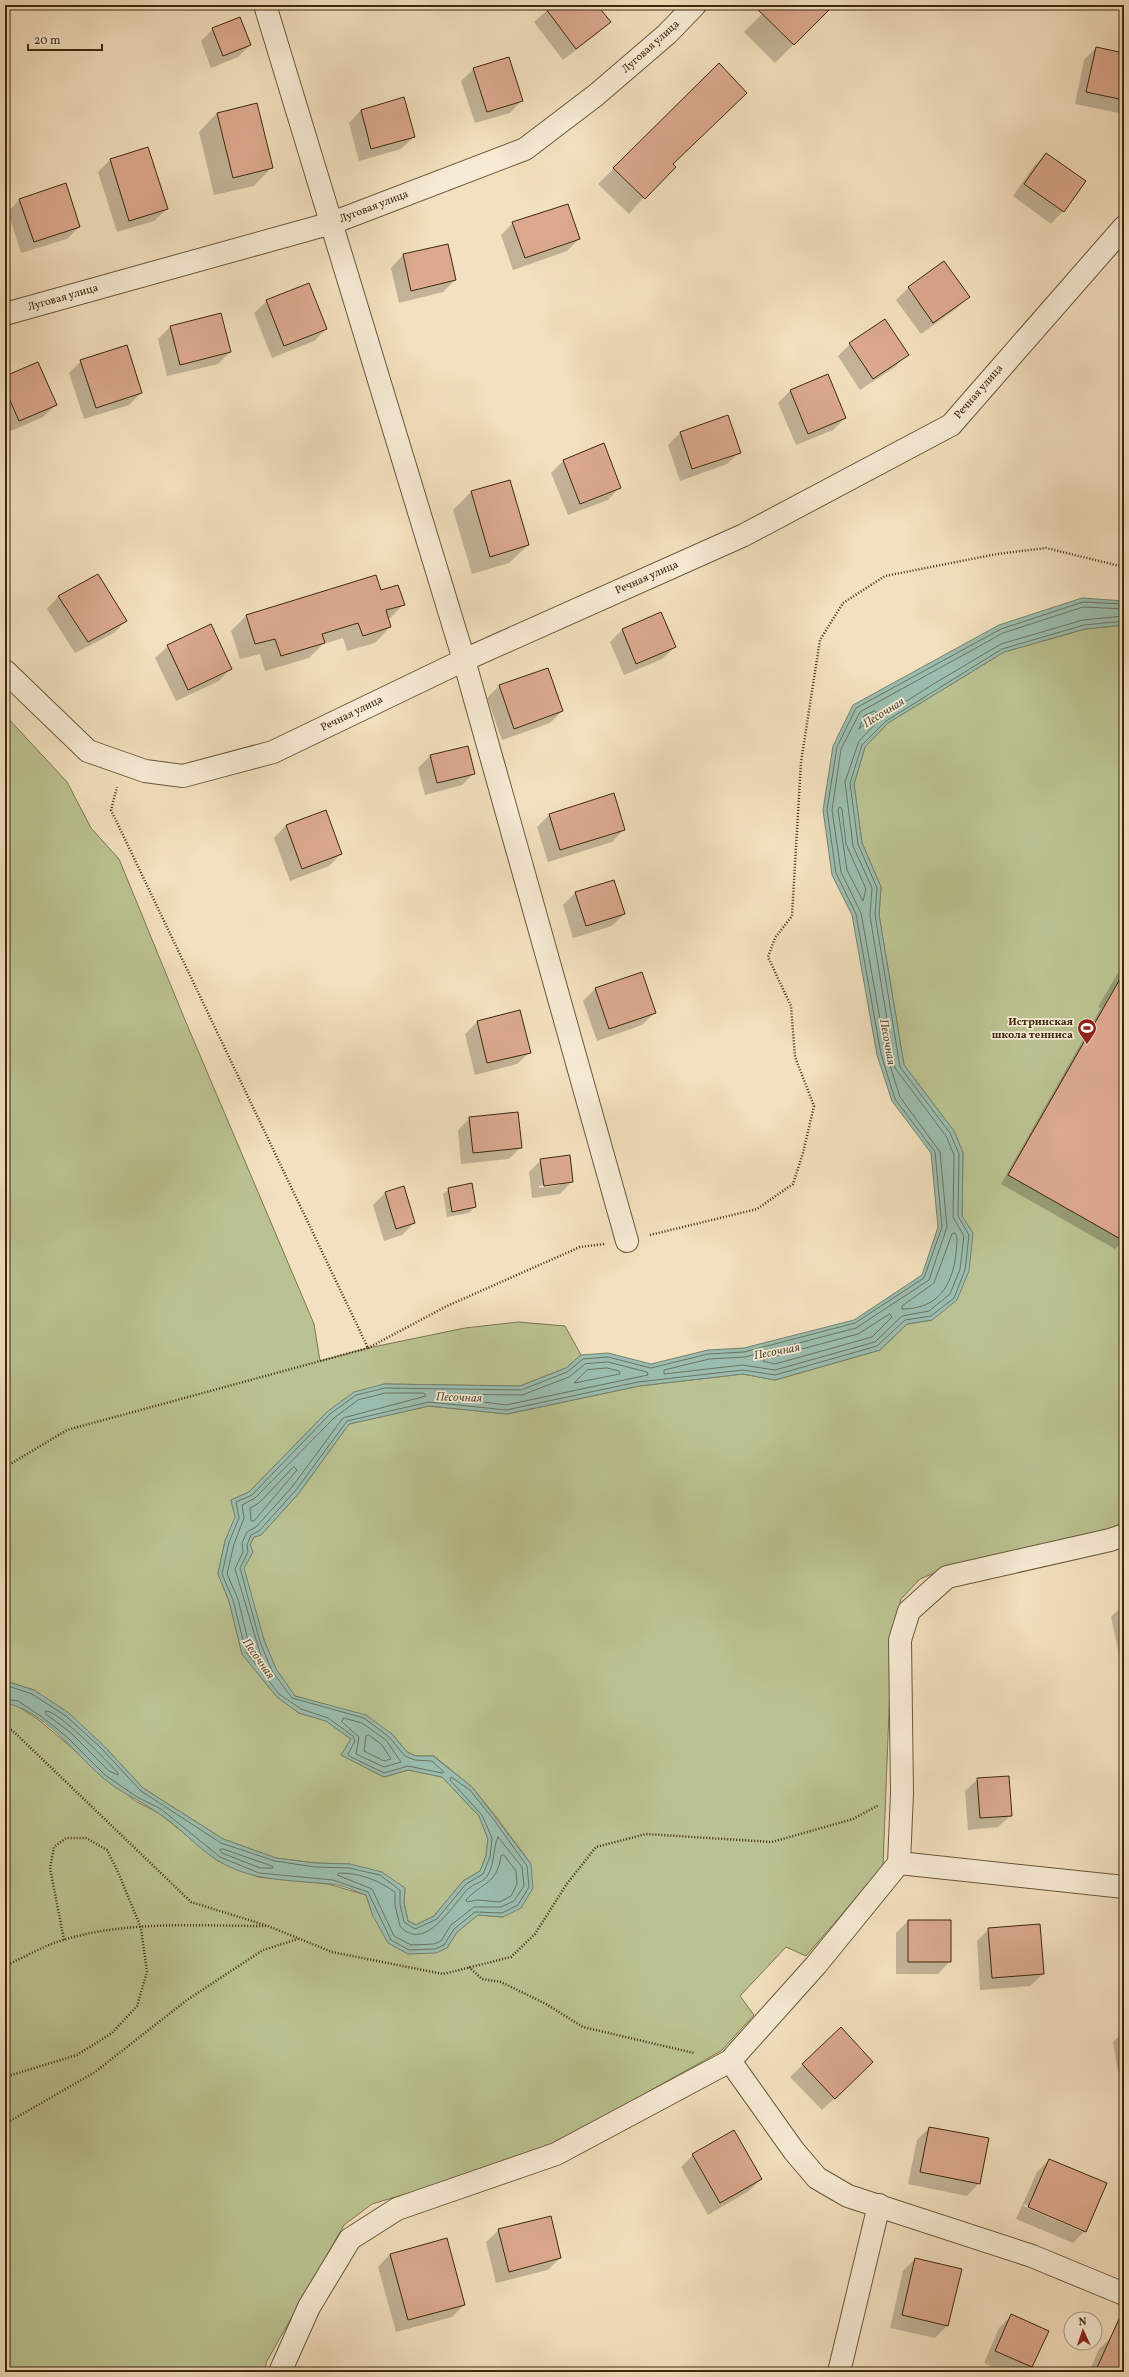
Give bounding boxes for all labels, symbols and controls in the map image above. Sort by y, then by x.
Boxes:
street label: Луговая улица [619,17,683,77]
scale bar [28,26,102,52]
text: 20 m [34,33,61,49]
street label: Луговая улица [337,187,411,227]
street label: Луговая улица [26,281,101,315]
street label: Речная улица [951,361,1007,422]
street label: Речная улица [613,557,681,599]
street label: Речная улица [318,692,386,736]
water label: Песочная [860,694,908,732]
place label: Истринская школа тенниса [992,1015,1073,1043]
sports icon: Истринская школа тенниса [1076,1017,1098,1045]
water label: Песочная [875,1018,899,1067]
water label: Песочная [753,1340,802,1364]
water label: Песочная [436,1389,483,1407]
water label: Песочная [238,1635,278,1683]
north arrow [1063,2311,1103,2351]
text: N [1078,2315,1087,2330]

